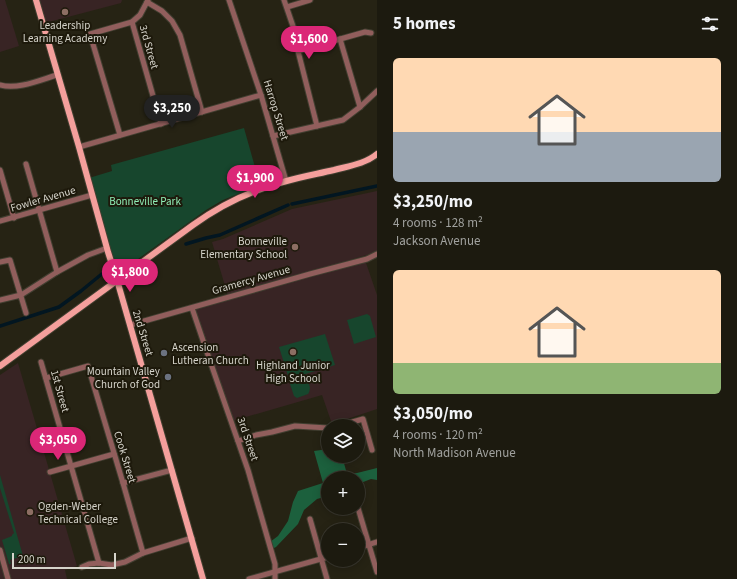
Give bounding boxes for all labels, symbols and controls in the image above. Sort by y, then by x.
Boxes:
marker: Leadership Learning Academy [60,7,70,17]
text: 5 homes [393,12,455,36]
icon: filters [699,13,721,35]
place label: Leadership Learning Academy [23,18,107,46]
street label: 3rd Street [136,23,162,71]
pin: $1,600 [276,26,342,60]
text: $1,600 [290,30,328,48]
street label: Harrop Street [260,78,292,142]
icon: home [521,84,593,156]
pin: $3,250 [139,95,205,129]
text: $3,250 [153,99,191,117]
pin: $1,900 [222,165,288,199]
text: $1,900 [236,169,274,187]
street label: Fowler Avenue [9,182,78,215]
text: $3,250/mo [393,190,473,214]
park label: Bonneville Park [109,194,181,209]
text: 4 rooms · 128 m² [393,214,483,232]
text: Jackson Avenue [393,232,480,250]
place label: Bonneville Elementary School [200,234,288,262]
marker: Bonneville Elementary School [290,242,300,252]
pin: $1,800 [97,259,163,293]
street label: Gramercy Avenue [210,262,292,298]
text: $1,800 [111,263,149,281]
icon: home [521,296,593,368]
street label: 2nd Street [129,308,157,358]
place label: Ascension Lutheran Church [172,340,249,368]
marker: Highland Junior High School [288,347,298,357]
marker: Ascension Lutheran Church [159,348,169,358]
place label: Highland Junior High School [256,358,330,386]
place label: Mountain Valley Church of God [87,364,160,392]
street label: 1st Street [47,368,73,414]
marker: Mountain Valley Church of God [163,372,173,382]
text: $3,050/mo [393,402,473,426]
street label: 3rd Street [234,415,263,463]
map controls [321,419,365,567]
button: layers [321,419,365,463]
text: 4 rooms · 120 m² [393,426,483,444]
pin: $3,050 [25,427,91,461]
street label: Cook Street [110,429,140,485]
text: $3,050 [39,431,77,449]
text: North Madison Avenue [393,444,516,462]
button: + [321,471,365,515]
place label: Ogden-Weber Technical College [38,499,118,527]
marker: Ogden-Weber Technical College [25,507,35,517]
button: − [321,523,365,567]
scale bar [12,551,116,570]
text: 200 m [18,552,46,567]

